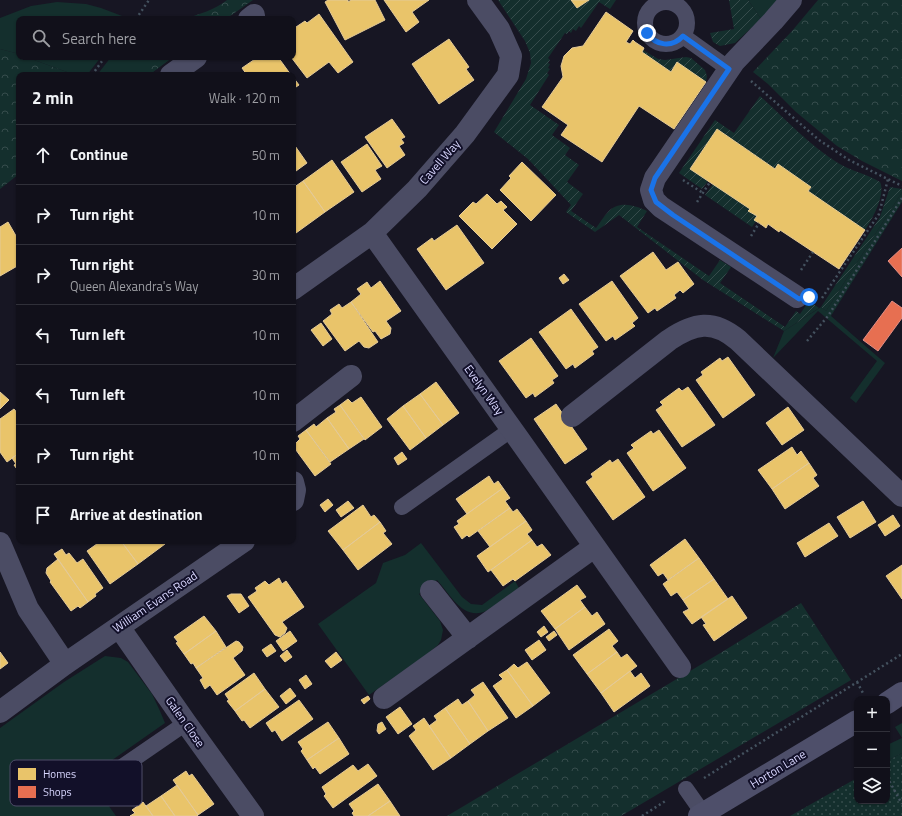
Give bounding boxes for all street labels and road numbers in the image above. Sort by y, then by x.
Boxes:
street label: Cavell Way [415,135,465,189]
street label: Evelyn Way [460,361,509,419]
street label: William Evans Road [108,566,201,637]
street label: Galen Close [161,692,210,751]
street label: Horton Lane [746,744,809,793]

